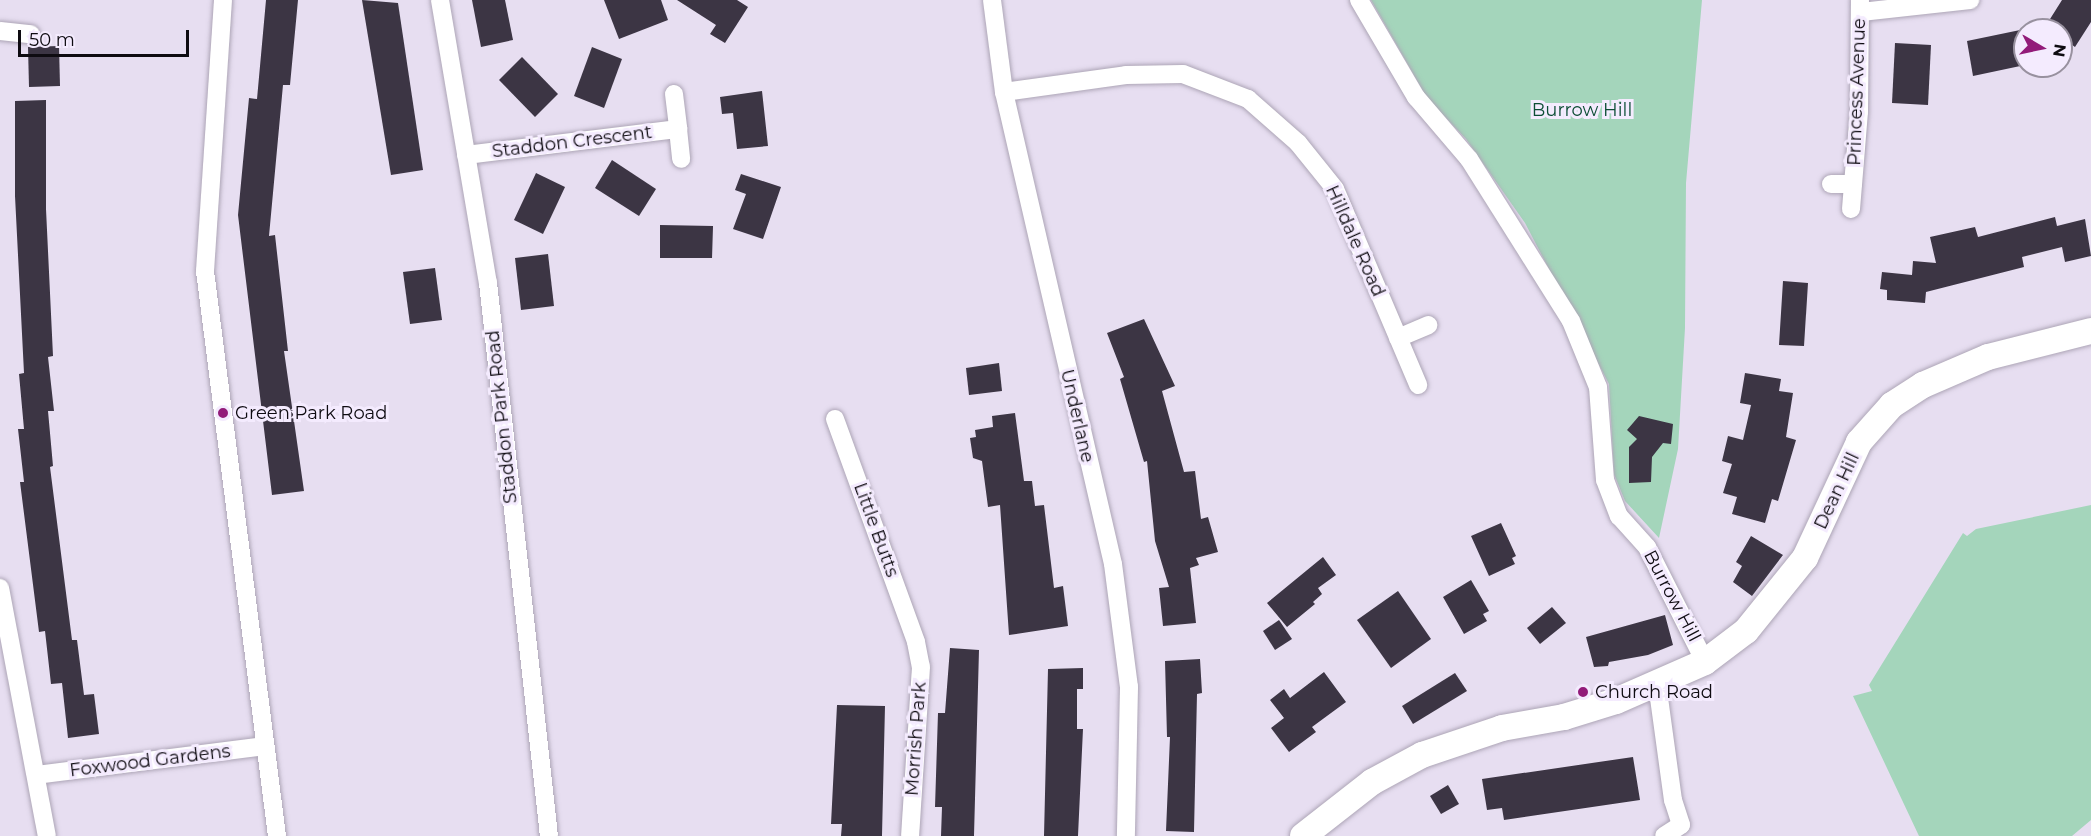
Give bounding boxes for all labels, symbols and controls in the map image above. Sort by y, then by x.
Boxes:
scale bar [21,18,192,56]
street label: Princess Avenue [1844,18,1870,166]
north arrow [2013,18,2073,78]
text: 50 m [29,29,75,51]
text: N [2049,43,2070,58]
park label: Burrow Hill [1532,99,1632,121]
street label: Staddon Crescent [491,121,653,163]
street label: Hilldale Road [1321,182,1389,300]
street label: Staddon Park Road [482,329,522,505]
street label: Underlane [1056,367,1098,465]
place label: Green Park Road [235,402,387,424]
marker: Green Park Road [216,406,230,420]
street label: Dean Hill [1810,449,1864,533]
street label: Little Butts [849,480,903,580]
street label: Burrow Hill [1639,547,1705,645]
street label: Morrish Park [901,681,931,797]
place label: Church Road [1595,681,1713,703]
marker: Church Road [1576,685,1590,699]
street label: Foxwood Gardens [68,740,232,782]

